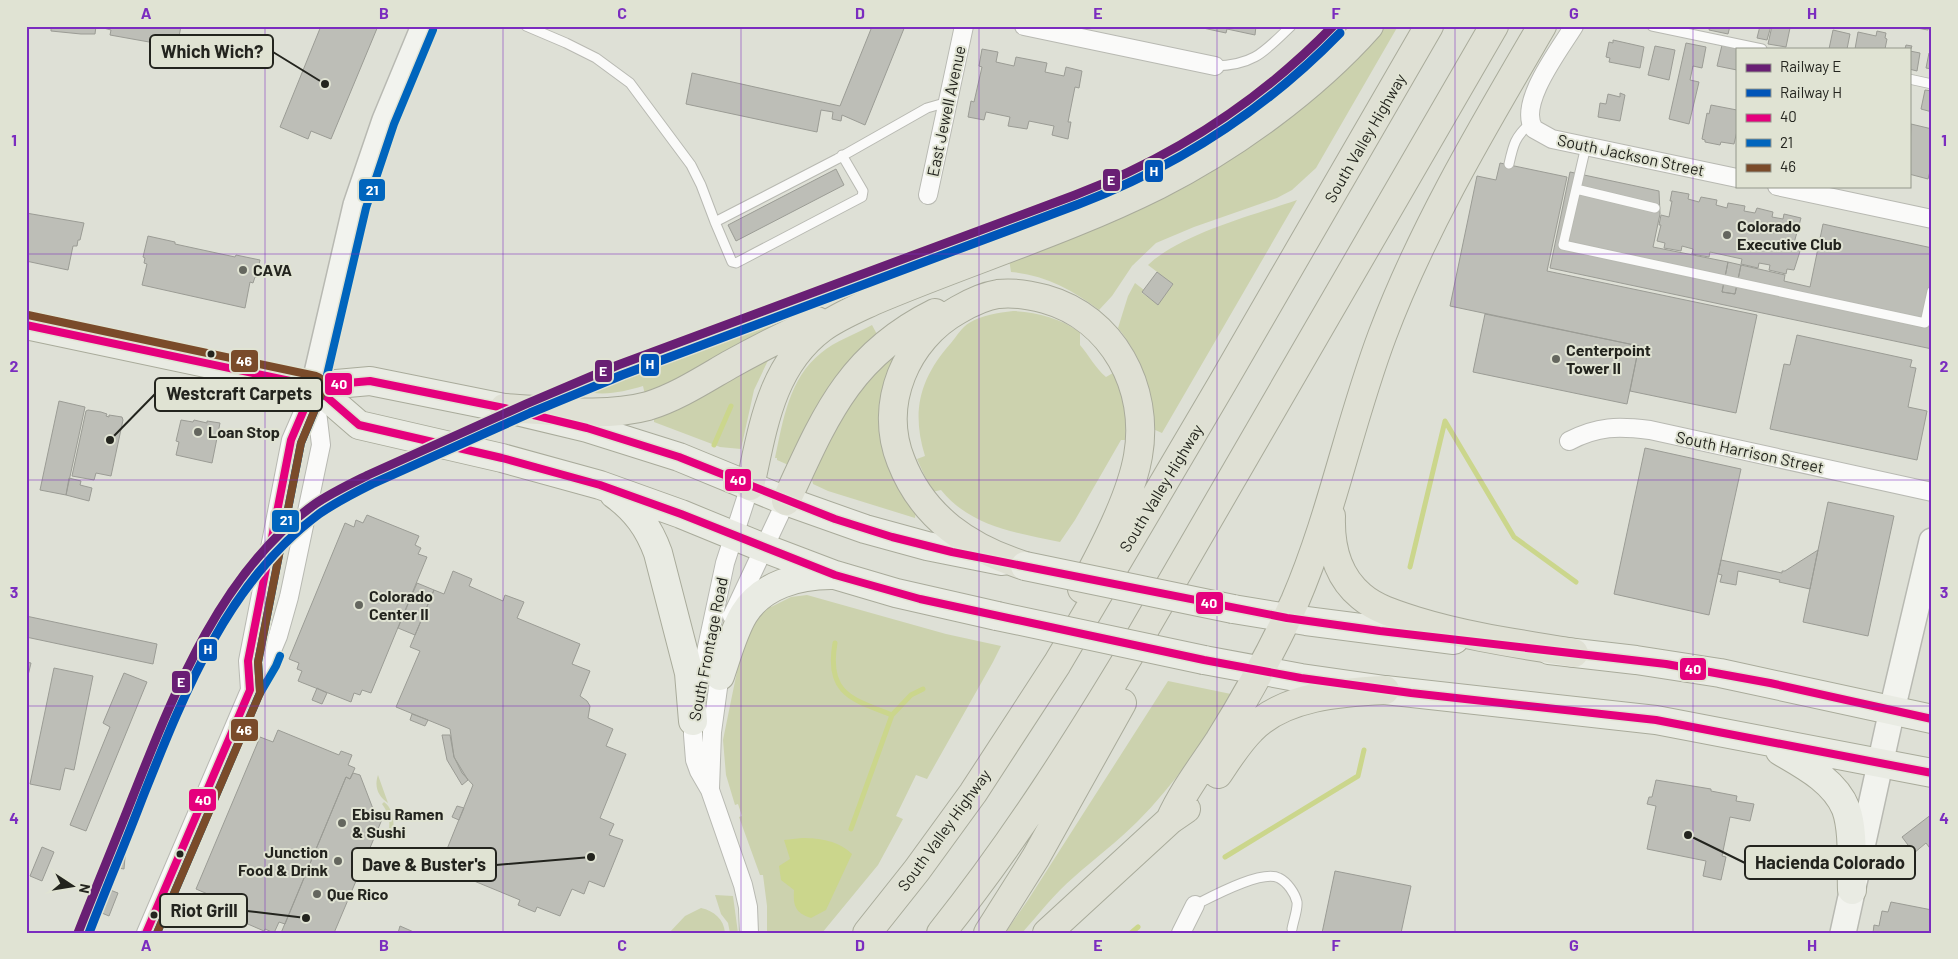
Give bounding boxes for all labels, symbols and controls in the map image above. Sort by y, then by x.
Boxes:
text: A [141,3,152,22]
text: B [379,3,389,22]
text: C [617,3,627,22]
text: D [855,3,865,22]
text: E [1093,3,1103,22]
text: F [1332,3,1341,22]
text: G [1569,3,1579,22]
text: H [1807,3,1817,22]
callout: Which Wich? [150,35,273,68]
text: Which Wich? [161,40,263,62]
street label: East Jewell Avenue [922,44,969,178]
legend [1736,48,1910,188]
text: Railway E [1780,57,1841,75]
street label: South Valley Highway [1320,69,1410,206]
text: Railway H [1780,83,1842,101]
text: 40 [1780,107,1797,125]
text: 1 [11,130,17,149]
street label: South Jackson Street [1556,130,1706,179]
text: 1 [1941,130,1947,149]
text: 21 [1780,133,1793,151]
text: 46 [1780,157,1796,175]
line badge: H [1144,159,1164,183]
text: H [1150,162,1159,179]
line badge: E [1102,168,1121,192]
text: E [1107,171,1115,188]
line badge: 21 [358,178,386,202]
text: 21 [366,181,378,198]
place label: Colorado Executive Club [1737,216,1842,253]
marker: Colorado Executive Club [1721,229,1733,241]
place label: CAVA [253,260,292,279]
marker: CAVA [237,264,249,276]
place label: Centerpoint Tower II [1566,340,1651,377]
unlabelled marker [206,349,216,359]
line badge: 46 [230,349,259,373]
text: 46 [236,352,252,369]
line badge: H [640,353,660,377]
marker: Centerpoint Tower II [1550,353,1562,365]
text: H [646,355,655,372]
text: 2 [10,356,19,375]
text: 2 [1940,356,1949,375]
line badge: E [594,359,613,383]
text: E [599,362,607,379]
line badge: 40 [324,372,353,396]
text: 40 [331,375,347,392]
callout: Westcraft Carpets [155,378,322,411]
text: Westcraft Carpets [166,382,312,404]
street label: South Valley Highway [1115,420,1207,555]
place label: Loan Stop [208,422,280,441]
marker: Loan Stop [192,426,204,438]
street label: South Harrison Street [1674,427,1826,476]
line badge: 40 [724,468,752,492]
text: 40 [730,471,746,488]
line badge: 21 [271,509,300,533]
text: 21 [280,511,292,528]
street label: South Frontage Road [684,575,731,722]
text: 3 [10,582,18,601]
text: 3 [1940,582,1948,601]
place label: Colorado Center II [369,586,433,623]
line badge: 40 [1195,591,1224,615]
text: 40 [1201,594,1217,611]
marker: Colorado Center II [353,599,365,611]
line badge: H [198,638,218,662]
text: H [204,640,213,657]
line badge: 40 [1679,657,1707,681]
text: 40 [1685,660,1701,677]
line badge: E [171,670,191,694]
text: E [177,673,185,690]
line badge: 46 [230,718,259,742]
text: 46 [236,721,252,738]
street label: South Valley Highway [893,765,994,894]
line badge: 40 [188,788,217,812]
text: 40 [195,791,211,808]
place label: Ebisu Ramen & Sushi [352,804,444,841]
text: 4 [9,808,19,827]
text: 4 [1939,808,1949,827]
marker: Ebisu Ramen & Sushi [336,817,348,829]
place label: Junction Food & Drink [238,842,328,879]
callout: Hacienda Colorado [1745,846,1915,879]
callout: Dave & Buster's [352,848,496,881]
unlabelled marker [175,849,185,859]
text: Hacienda Colorado [1755,851,1905,873]
text: Dave & Buster's [362,853,486,875]
marker: Junction Food & Drink [332,855,344,867]
north arrow [48,862,98,912]
text: N [76,882,94,895]
place label: Que Rico [327,884,389,903]
marker: Que Rico [311,888,323,900]
callout: Riot Grill [160,894,247,927]
text: Riot Grill [170,899,238,921]
unlabelled marker [149,910,159,920]
text: A [141,935,152,954]
text: B [379,935,389,954]
text: C [617,935,627,954]
text: D [855,935,865,954]
text: E [1093,935,1103,954]
text: F [1332,935,1341,954]
text: G [1569,935,1579,954]
text: H [1807,935,1817,954]

